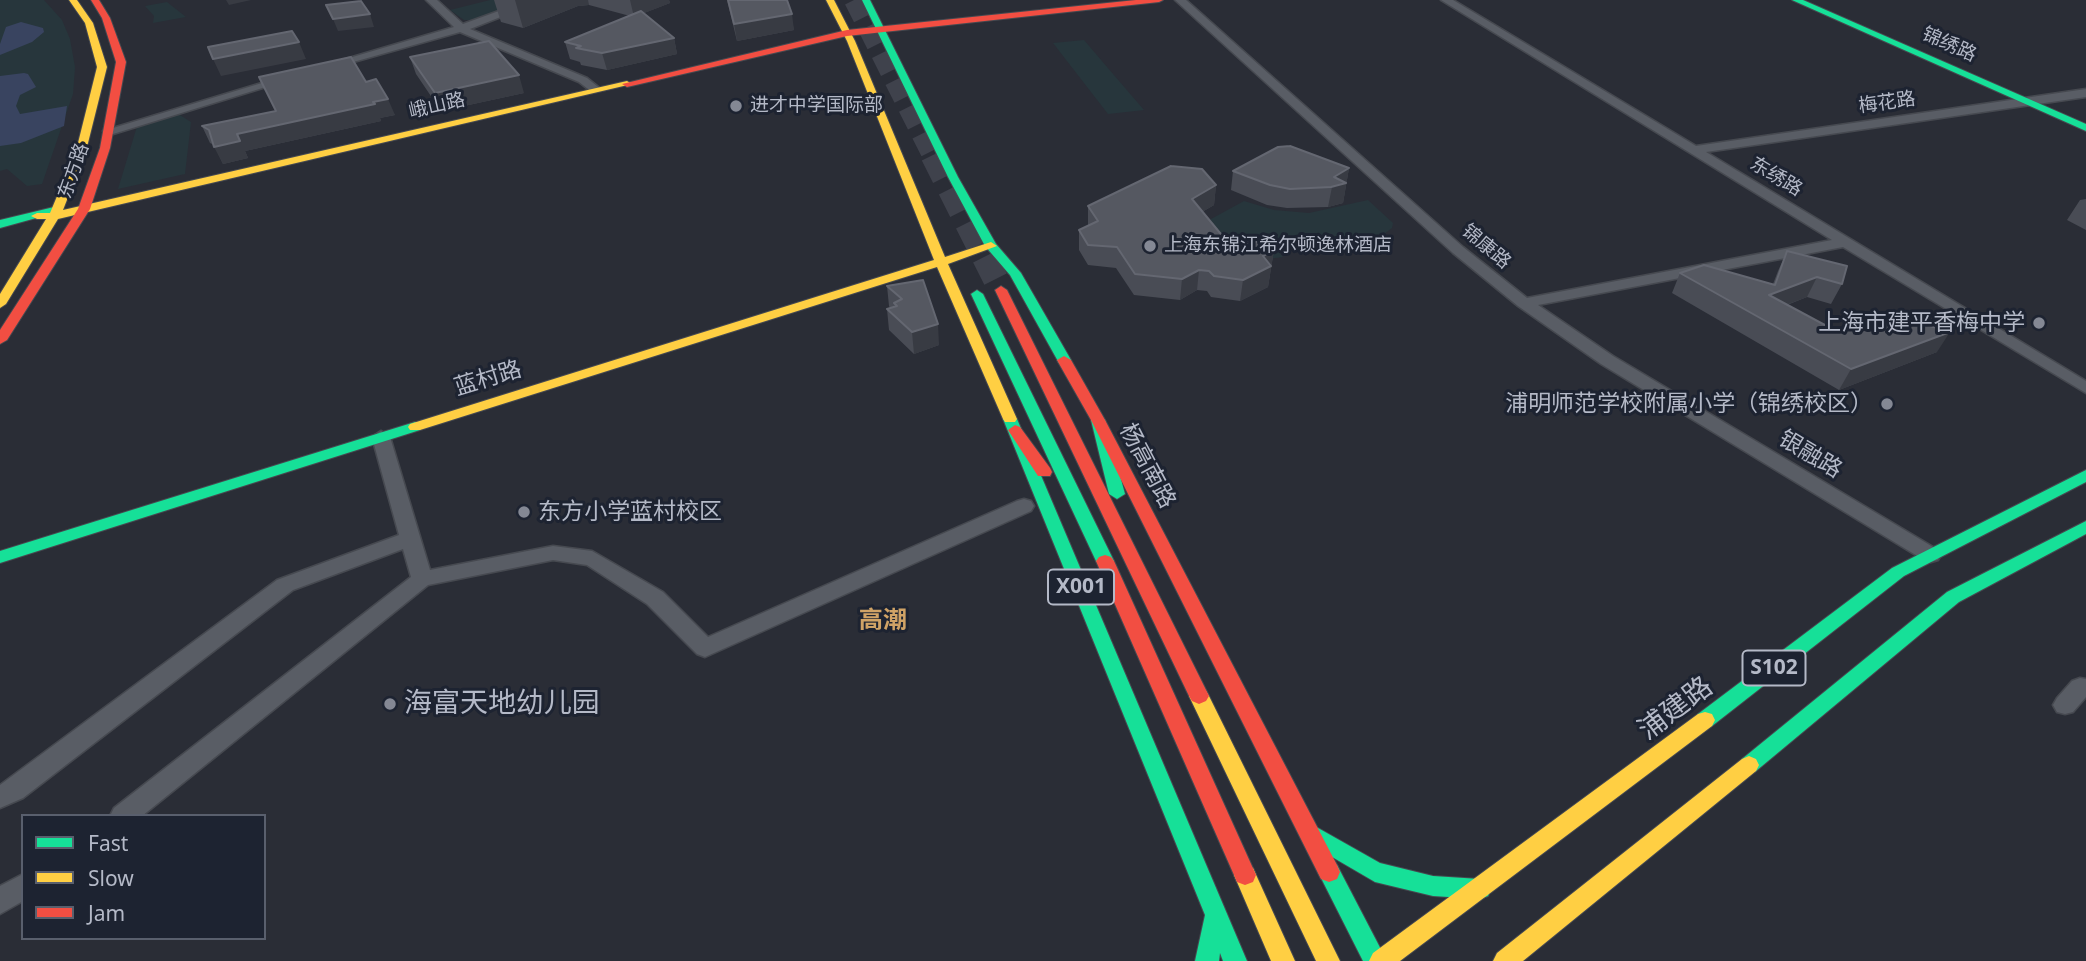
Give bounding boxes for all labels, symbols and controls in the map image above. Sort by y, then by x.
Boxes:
street label: 锦绣路 [1918,23,1980,67]
street label: 峨山路 [407,88,467,124]
street label: 梅花路 [1857,88,1917,118]
place label: 进才中学国际部 [750,95,883,117]
marker: 进才中学国际部 [728,98,744,114]
street label: 东方路 [54,140,94,202]
street label: 东绣路 [1746,153,1806,201]
street label: 锦康路 [1457,220,1515,274]
place label: 上海东锦江希尔顿逸林酒店 [1164,235,1392,257]
marker: 上海东锦江希尔顿逸林酒店 [1142,238,1158,254]
place label: 上海市建平香梅中学 [1818,309,2025,337]
marker: 上海市建平香梅中学 [2031,315,2047,331]
street label: 蓝村路 [451,356,525,402]
place label: 浦明师范学校附属小学（锦绣校区） [1505,390,1873,418]
marker: 浦明师范学校附属小学（锦绣校区） [1879,396,1895,412]
street label: 杨高南路 [1113,419,1181,513]
street label: 银融路 [1773,425,1847,485]
place label: 东方小学蓝村校区 [538,498,722,526]
marker: 东方小学蓝村校区 [516,504,532,520]
road number: X001 [1048,570,1114,604]
district label: 高潮 [859,607,907,635]
road number: S102 [1742,650,1806,686]
street label: 浦建路 [1632,670,1720,748]
place label: 海富天地幼儿园 [404,687,600,721]
marker: 海富天地幼儿园 [382,696,398,712]
legend [21,814,266,940]
text: Fast [88,829,128,857]
text: Slow [88,864,134,892]
text: Jam [88,899,125,927]

